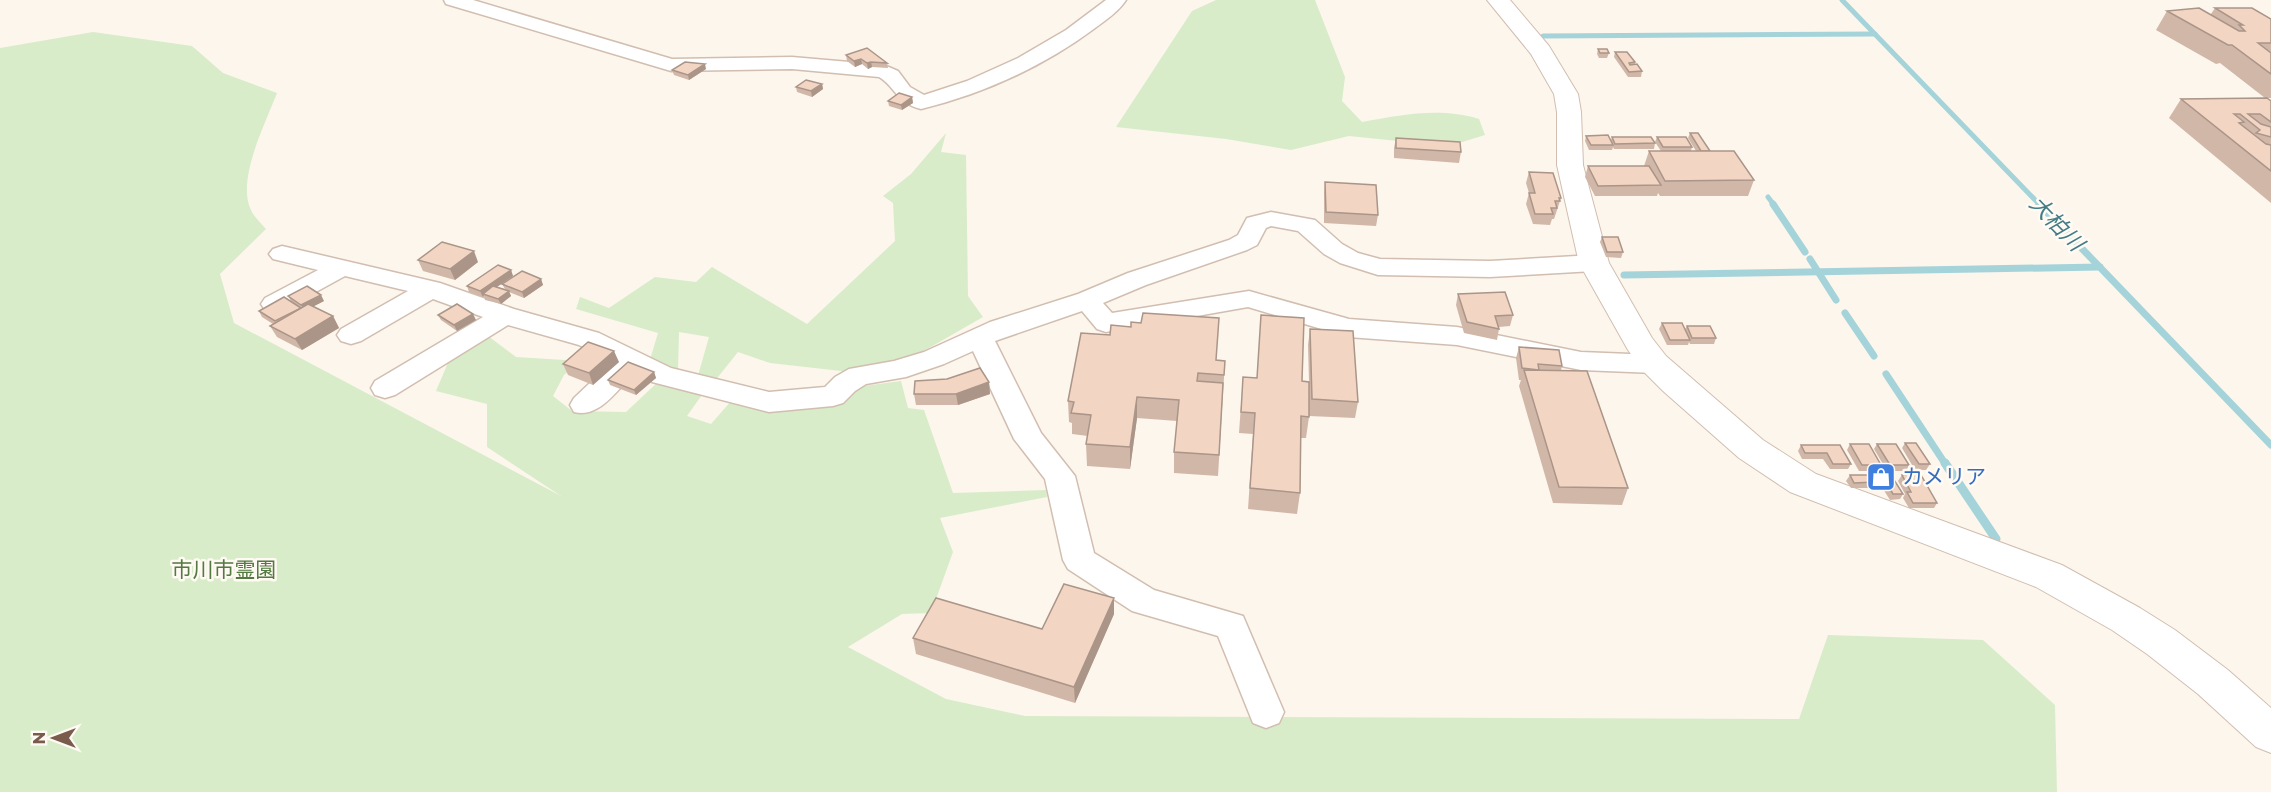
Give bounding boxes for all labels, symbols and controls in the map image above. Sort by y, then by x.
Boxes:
water label: 大柏川 [2024,190,2091,258]
shop icon: カメリア [1865,461,1897,493]
place label: カメリア [1902,464,1986,489]
park label: 市川市霊園 [172,557,277,582]
north arrow [24,708,84,768]
text: N [30,732,49,744]

